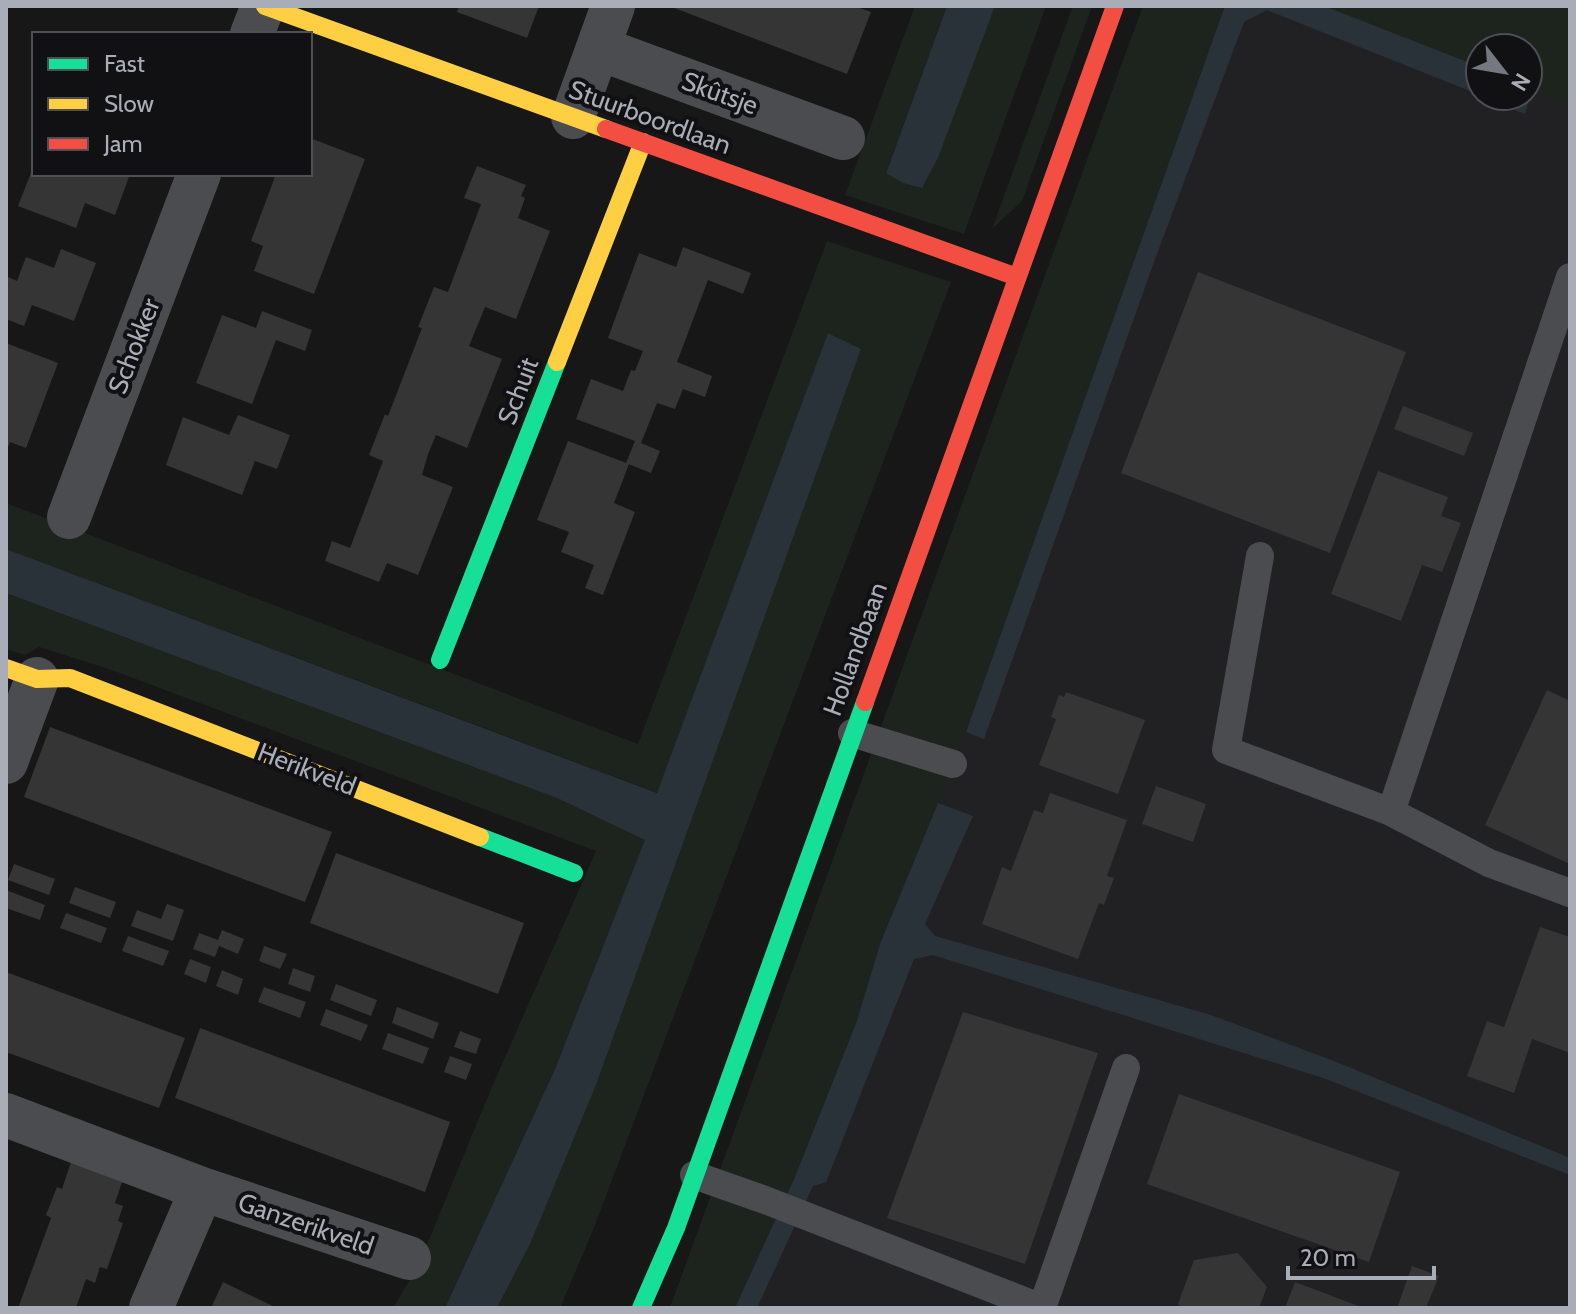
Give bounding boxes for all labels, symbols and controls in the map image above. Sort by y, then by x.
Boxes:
legend [32,32,312,176]
north arrow [1464,32,1544,112]
text: Fast [104,49,145,78]
street label: Skûtsje [678,65,762,121]
text: N [1505,68,1536,96]
street label: Stuurboordlaan [565,73,735,161]
text: Slow [104,89,154,118]
text: Jam [103,129,142,158]
street label: Schokker [101,293,167,398]
street label: Schuit [491,353,545,429]
street label: Hollandbaan [816,578,894,720]
street label: Herikveld [253,736,361,802]
street label: Ganzerikveld [234,1186,378,1262]
scale bar [1288,1230,1434,1280]
text: 20 m [1300,1243,1356,1272]

